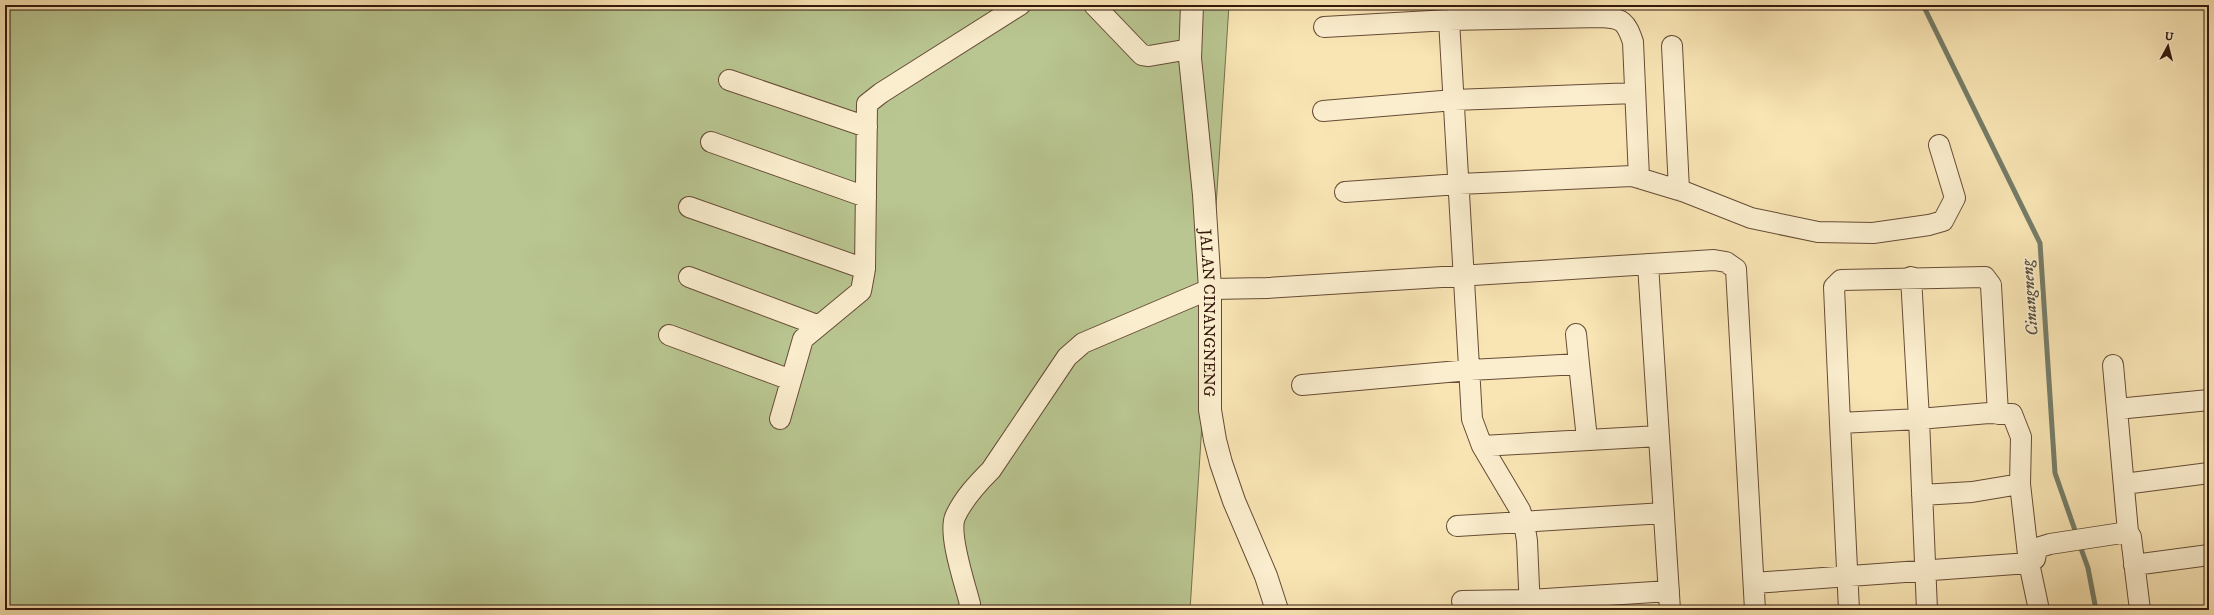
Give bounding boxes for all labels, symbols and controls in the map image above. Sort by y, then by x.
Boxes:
north arrow [2148,26,2188,66]
text: U [2164,30,2175,45]
street label: JALAN CINANGNENG [1195,227,1219,397]
water label: Cinangneng [2016,257,2044,337]

